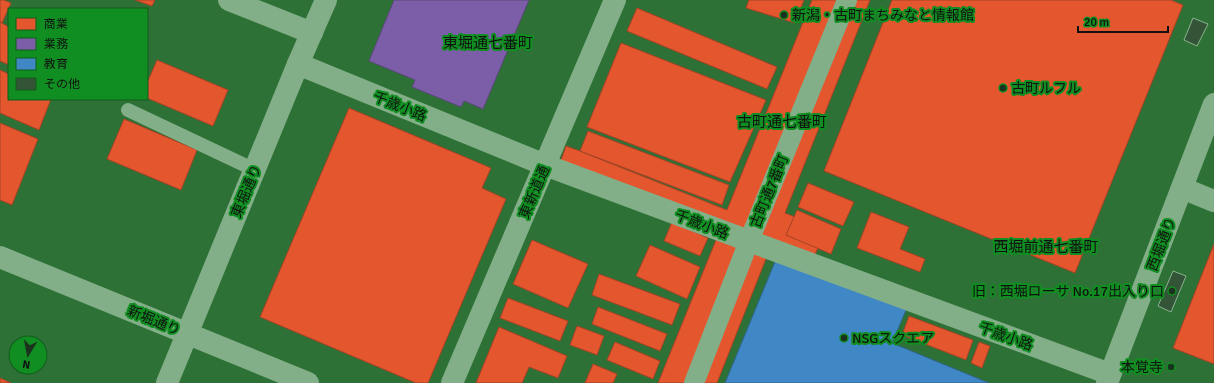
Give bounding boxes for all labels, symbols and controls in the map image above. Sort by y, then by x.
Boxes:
place label: 新潟・古町まちみなと情報館 [792,7,974,24]
legend [8,8,148,100]
scale bar [1078,8,1168,34]
marker: 新潟・古町まちみなと情報館 [779,10,789,20]
text: 20 m [1084,15,1109,30]
text: 商業 [44,17,68,32]
district label: 東堀通七番町 [443,34,533,52]
text: 業務 [44,37,68,52]
text: 教育 [44,57,68,72]
text: その他 [44,77,80,92]
place label: 古町ルフル [1011,80,1081,97]
marker: 古町ルフル [998,83,1008,93]
street label: 千歳小路 [371,88,429,125]
district label: 古町通七番町 [737,113,827,131]
street label: 古町通7番町 [747,152,792,230]
street label: 東堀通り [228,162,265,220]
street label: 東新道通 [516,163,553,221]
street label: 千歳小路 [673,206,731,242]
street label: 西堀通り [1143,215,1179,273]
district label: 西堀前通七番町 [993,238,1099,256]
place label: 旧：西堀ローサ No.17出入り口 [972,283,1164,300]
marker: 旧：西堀ローサ No.17出入り口 [1167,286,1177,296]
street label: 新堀通り [125,302,183,339]
street label: 千歳小路 [977,319,1035,354]
place label: NSGスクエア [852,330,934,347]
marker: NSGスクエア [839,333,849,343]
north arrow [8,335,48,375]
text: N [21,357,31,371]
place label: 本覚寺 [1121,359,1163,376]
marker: 本覚寺 [1166,362,1176,372]

